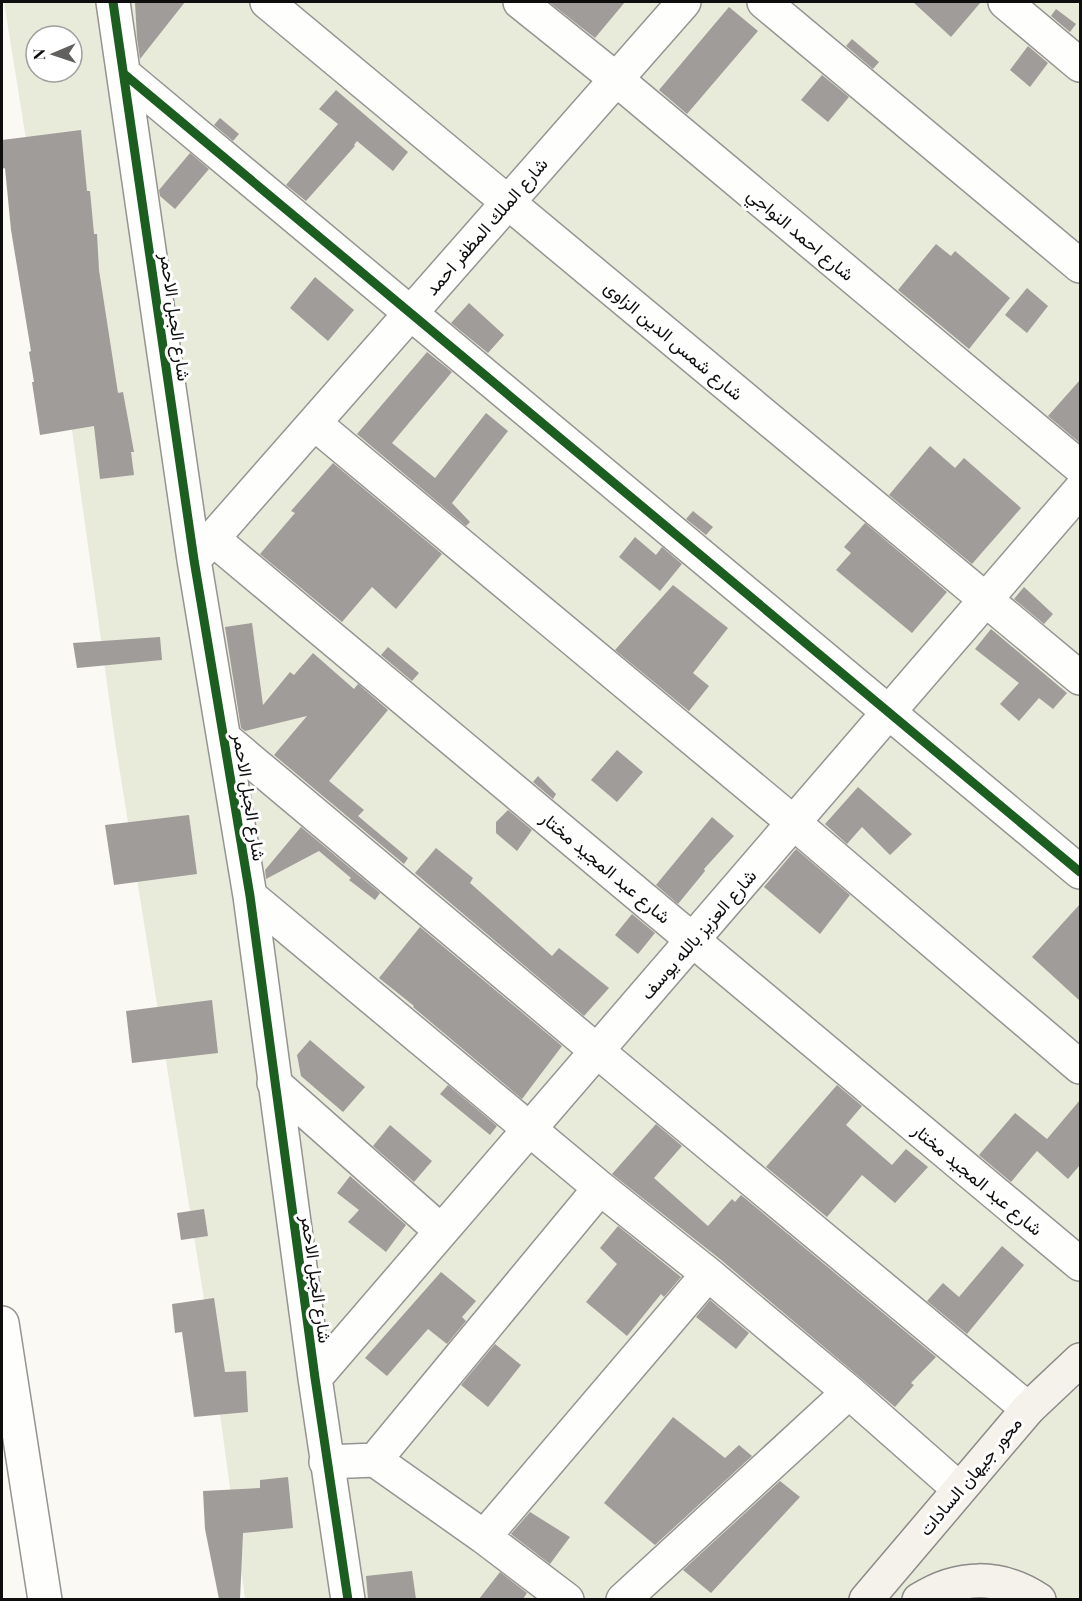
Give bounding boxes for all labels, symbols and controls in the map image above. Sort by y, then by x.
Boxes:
north arrow [24,24,84,84]
text: N [28,48,49,61]
street label: شارع الملك المظفر احمد [419,152,553,301]
street label: شارع احمد النواجي [740,182,860,289]
street label: شارع الجبل الاحمر [154,251,197,383]
street label: شارع شمس الدين الزاوى [599,275,749,406]
street label: شارع الجبل الاحمر [227,731,272,863]
street label: شارع عبد المجيد مختار [535,805,676,929]
street label: شارع العزيز بالله يوسف [635,864,762,1005]
street label: شارع عبد المجيد مختار [907,1117,1048,1241]
street label: شارع الجبل الاحمر [295,1213,338,1345]
street label: محور جيهان السادات [913,1412,1027,1540]

